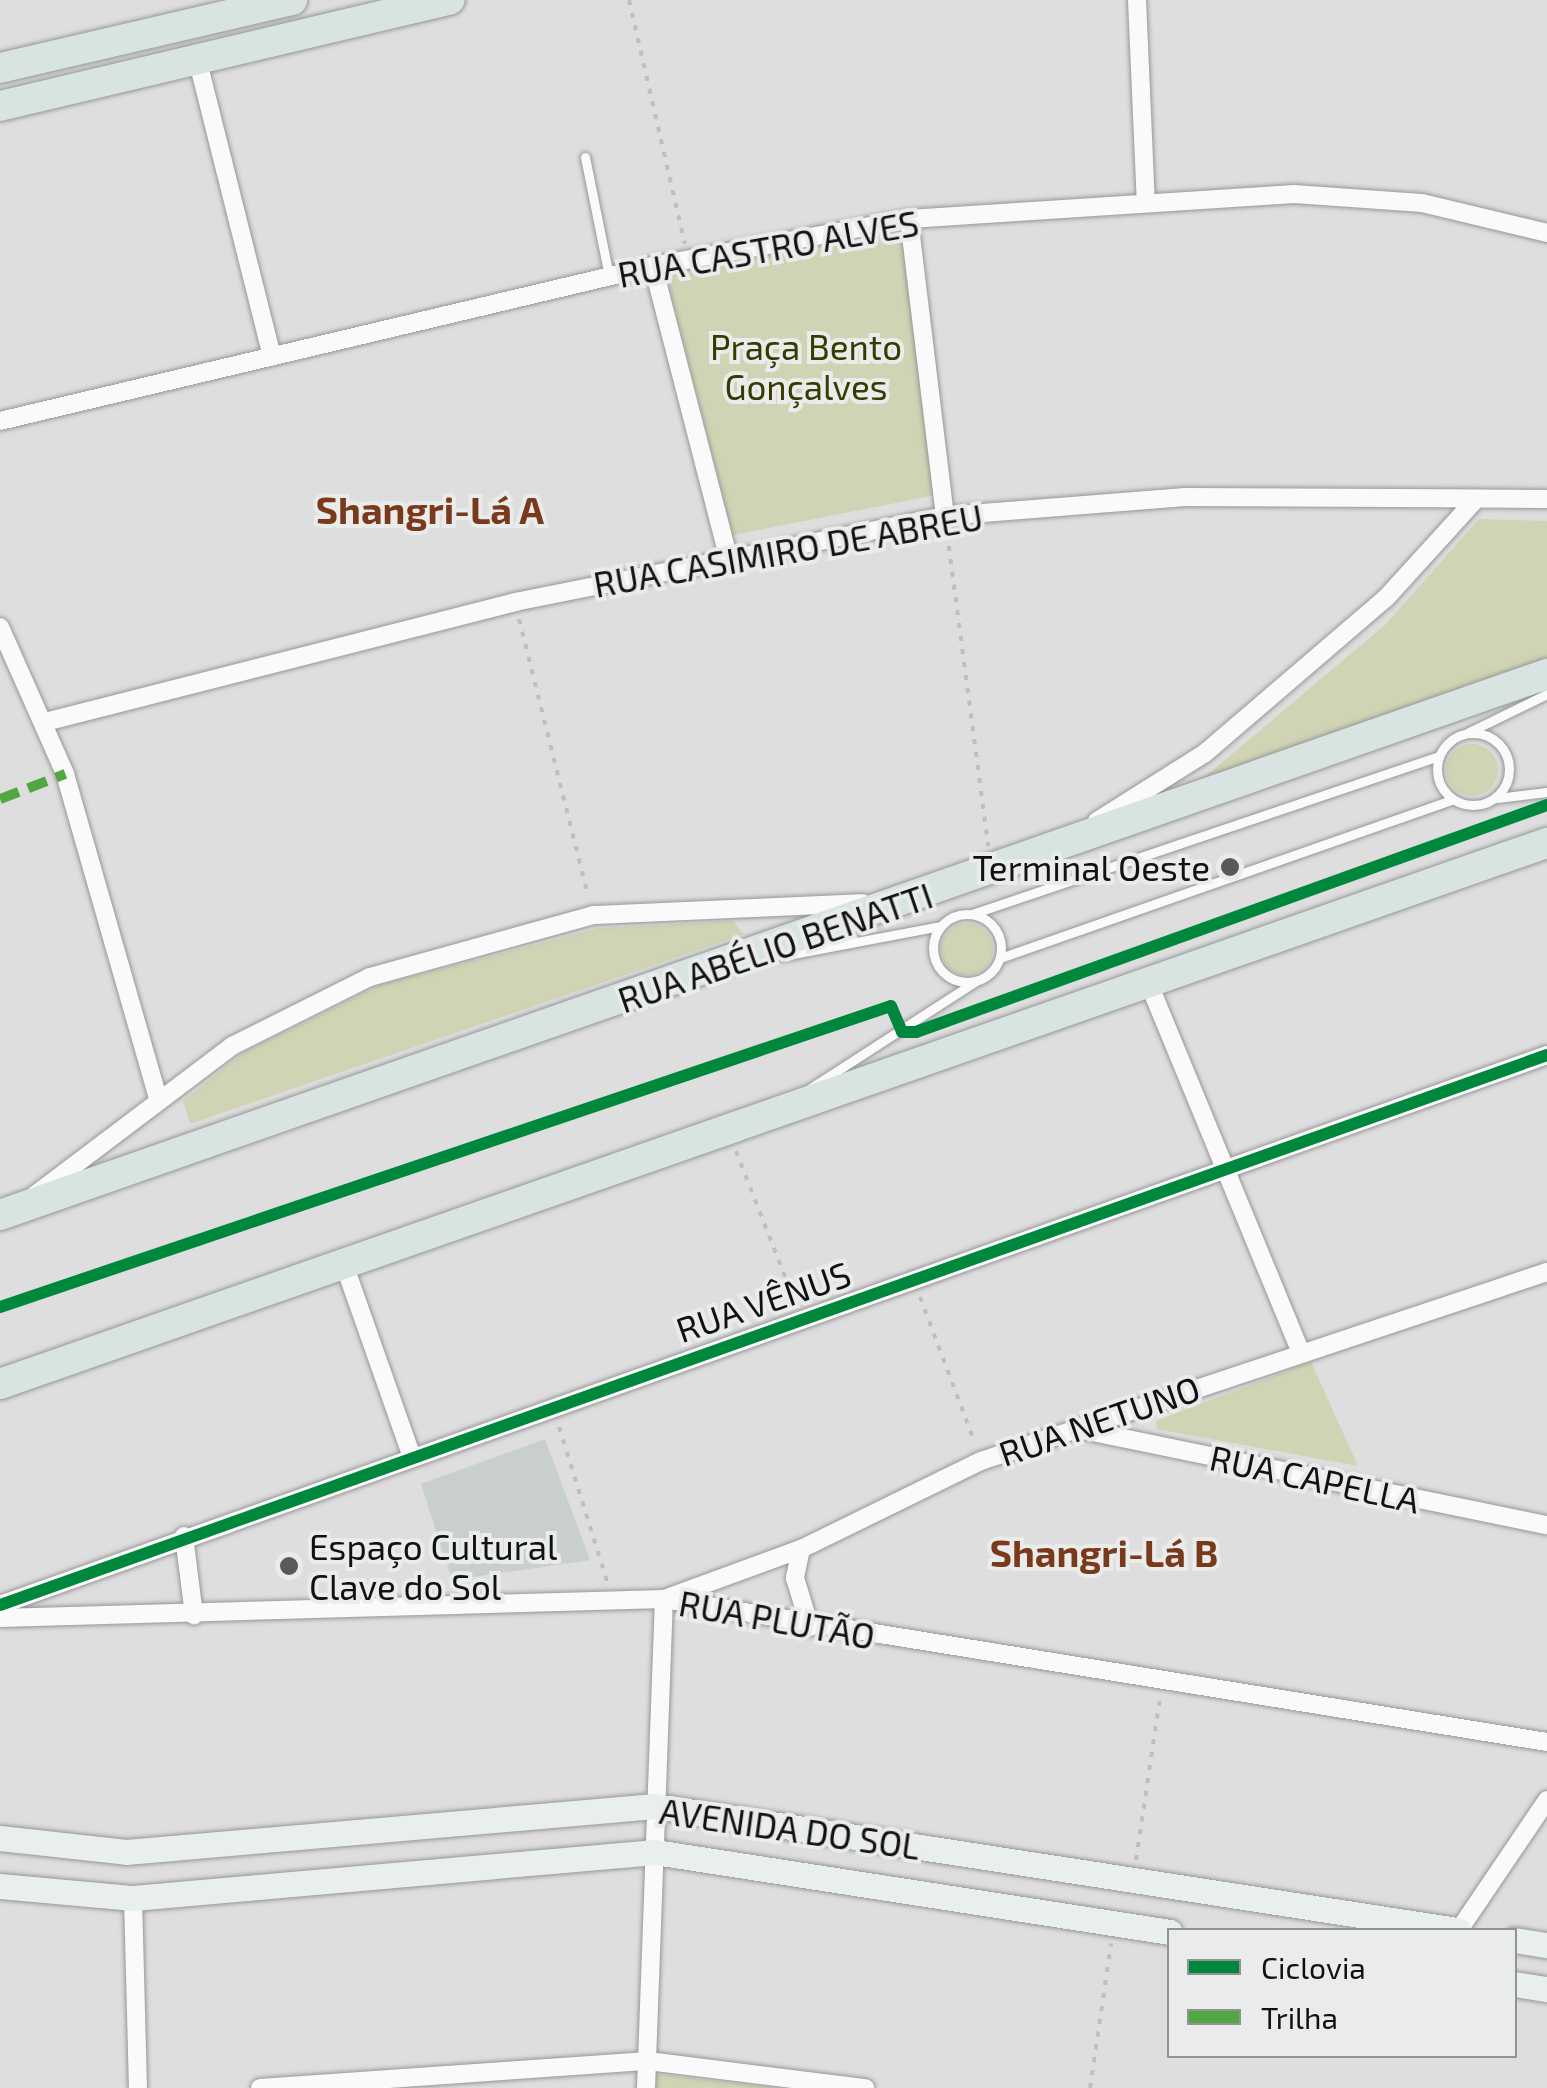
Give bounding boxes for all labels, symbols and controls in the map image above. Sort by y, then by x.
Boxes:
street label: RUA CASTRO ALVES [614,201,922,295]
park label: Praça Bento Gonçalves [710,325,902,407]
district label: Shangri-Lá A [315,487,545,533]
street label: RUA CASIMIRO DE ABREU [589,495,987,605]
place label: Terminal Oeste [972,846,1210,888]
marker: Terminal Oeste [1219,856,1241,878]
street label: RUA ABÉLIO BENATTI [612,873,938,1021]
street label: RUA VÊNUS [670,1251,856,1351]
street label: RUA NETUNO [993,1366,1205,1474]
street label: RUA CAPELLA [1206,1435,1424,1521]
place label: Espaço Cultural Clave do Sol [309,1525,557,1607]
district label: Shangri-Lá B [990,1530,1218,1576]
marker: Espaço Cultural Clave do Sol [278,1555,300,1577]
street label: RUA PLUTÃO [675,1581,879,1657]
street label: AVENIDA DO SOL [657,1789,923,1867]
legend [1167,1928,1517,2058]
text: Ciclovia [1261,1949,1366,1985]
text: Trilha [1261,1999,1338,2035]

